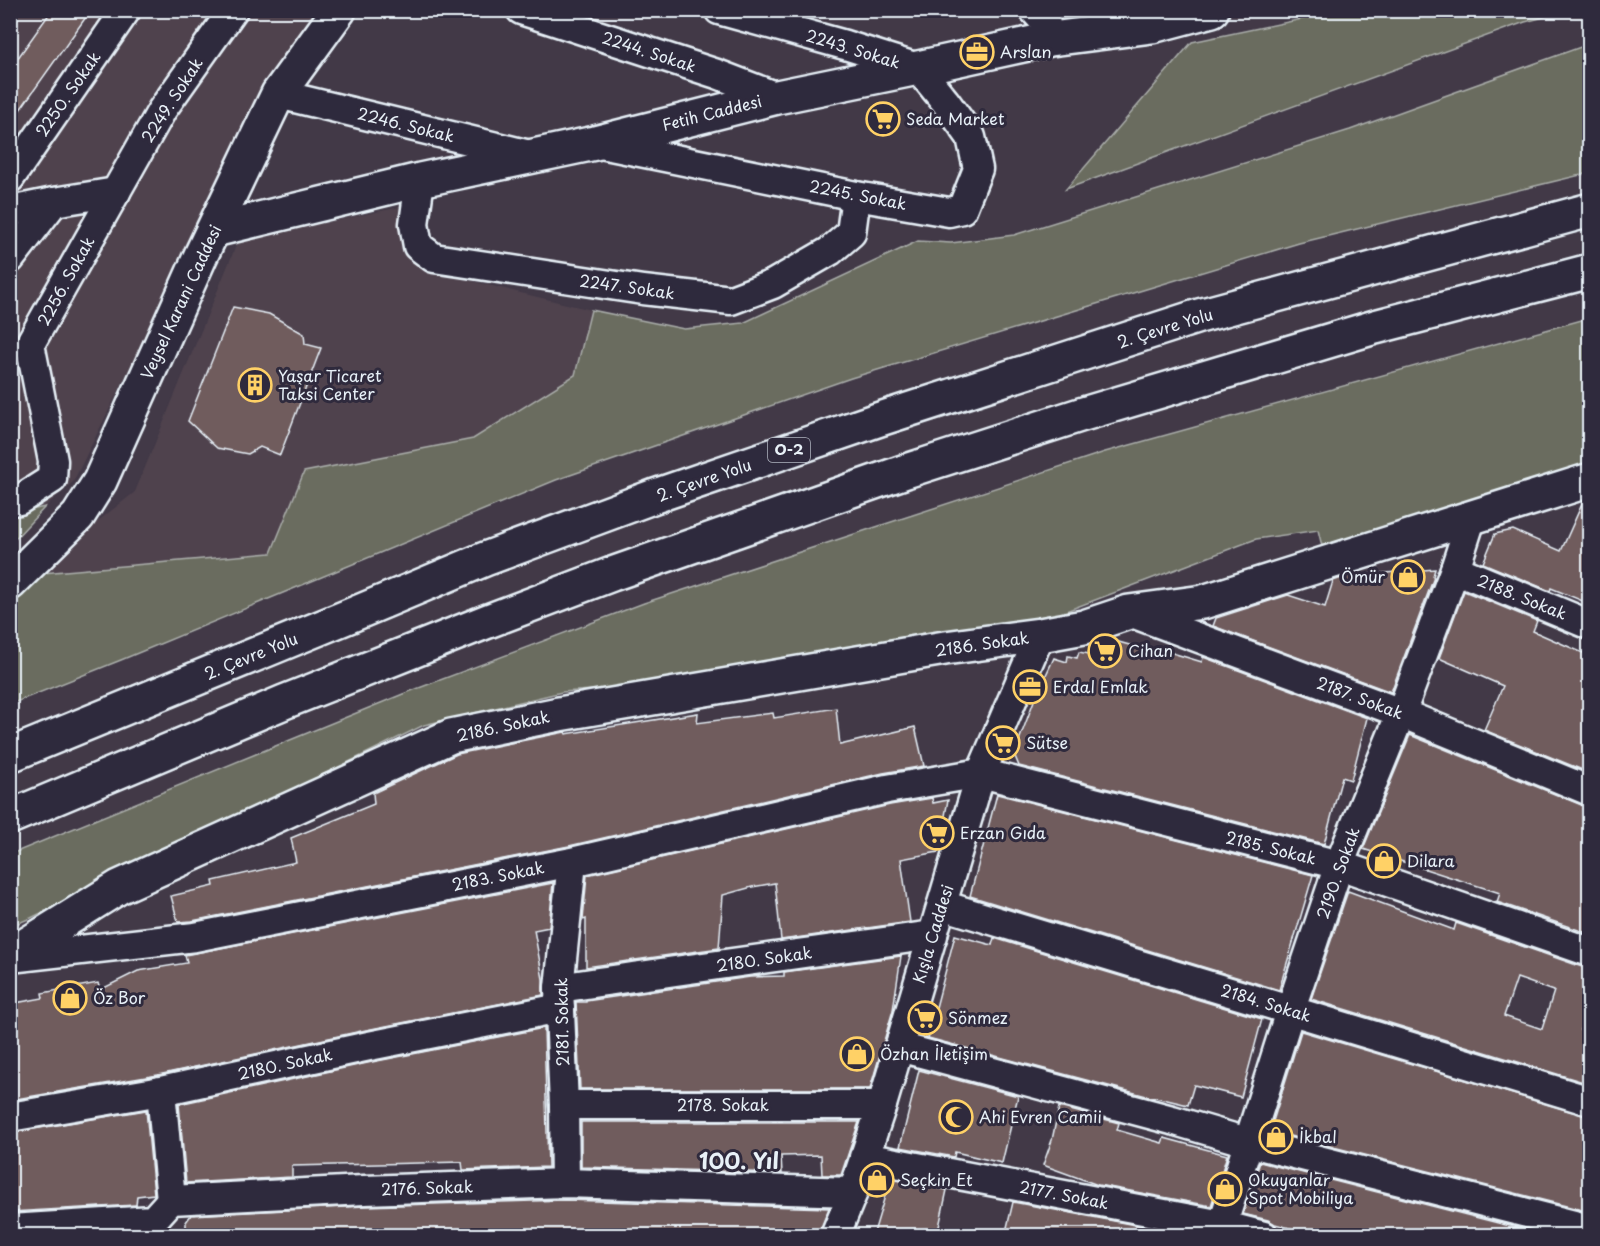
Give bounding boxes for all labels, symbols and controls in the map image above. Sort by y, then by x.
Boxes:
street label: 2243. Sokak [803,22,903,74]
street label: 2244. Sokak [599,25,699,78]
office icon: Arslan [959,34,995,70]
place label: Arslan [1000,39,1052,63]
street label: 2250. Sokak [29,46,105,141]
street label: 2249. Sokak [135,52,208,147]
street label: Fetih Caddesi [659,88,764,136]
street label: 2246. Sokak [355,100,457,148]
supermarket icon: Seda Market [865,101,901,137]
place label: Seda Market [906,106,1005,130]
street label: 2245. Sokak [807,173,909,215]
street label: Veysel Karani Caddesi [134,221,226,383]
street label: 2256. Sokak [31,232,100,330]
street label: 2247. Sokak [578,267,676,305]
street label: 2. Çevre Yolu [1114,301,1215,353]
place label: Yaşar Ticaret Taksi Center [278,363,382,405]
building icon: Yaşar Ticaret Taksi Center [237,367,273,403]
road number: O-2 [768,438,810,462]
street label: 2. Çevre Yolu [653,452,754,506]
shop icon: Ömür [1390,559,1426,595]
place label: Ömür [1341,564,1386,588]
street label: 2188. Sokak [1474,567,1571,625]
street label: 2. Çevre Yolu [200,625,301,685]
street label: 2186. Sokak [933,625,1030,661]
supermarket icon: Cihan [1087,633,1123,669]
place label: Cihan [1128,638,1173,662]
office icon: Erdal Emlak [1012,669,1048,705]
street label: 2187. Sokak [1314,670,1407,725]
place label: Erdal Emlak [1053,674,1148,698]
street label: 2186. Sokak [454,703,551,747]
supermarket icon: Sütse [985,725,1021,761]
place label: Sütse [1026,730,1068,754]
supermarket icon: Erzan Gıda [919,815,955,851]
place label: Erzan Gıda [960,820,1046,844]
street label: 2190. Sokak [1309,823,1365,922]
street label: 2185. Sokak [1223,824,1319,870]
shop icon: Dilara [1366,843,1402,879]
place label: Dilara [1407,848,1455,872]
street label: 2183. Sokak [450,854,546,896]
street label: Kışla Caddesi [906,881,958,986]
street label: 2180. Sokak [715,939,813,977]
street label: 2181. Sokak [548,977,574,1067]
street label: 2184. Sokak [1218,977,1314,1027]
shop icon: Öz Bor [52,980,88,1016]
place label: Öz Bor [93,985,146,1009]
supermarket icon: Sönmez [907,1000,943,1036]
place label: Sönmez [948,1005,1008,1029]
shop icon: Özhan İletişim [839,1036,875,1072]
street label: 2180. Sokak [235,1041,334,1085]
place label: Özhan İletişim [880,1041,988,1065]
street label: 2178. Sokak [677,1092,769,1116]
mosque icon: Ahi Evren Camii [938,1099,974,1135]
place label: Ahi Evren Camii [979,1104,1102,1128]
shop icon: İkbal [1258,1119,1294,1155]
place label: İkbal [1299,1124,1337,1148]
district label: 100. Yıl [699,1143,779,1176]
shop icon: Seçkin Et [859,1162,895,1198]
place label: Seçkin Et [900,1167,973,1191]
place label: Okuyanlar Spot Mobiliya [1248,1167,1353,1209]
shop icon: Okuyanlar Spot Mobiliya [1207,1171,1243,1207]
street label: 2176. Sokak [381,1173,473,1201]
street label: 2177. Sokak [1017,1174,1111,1214]

